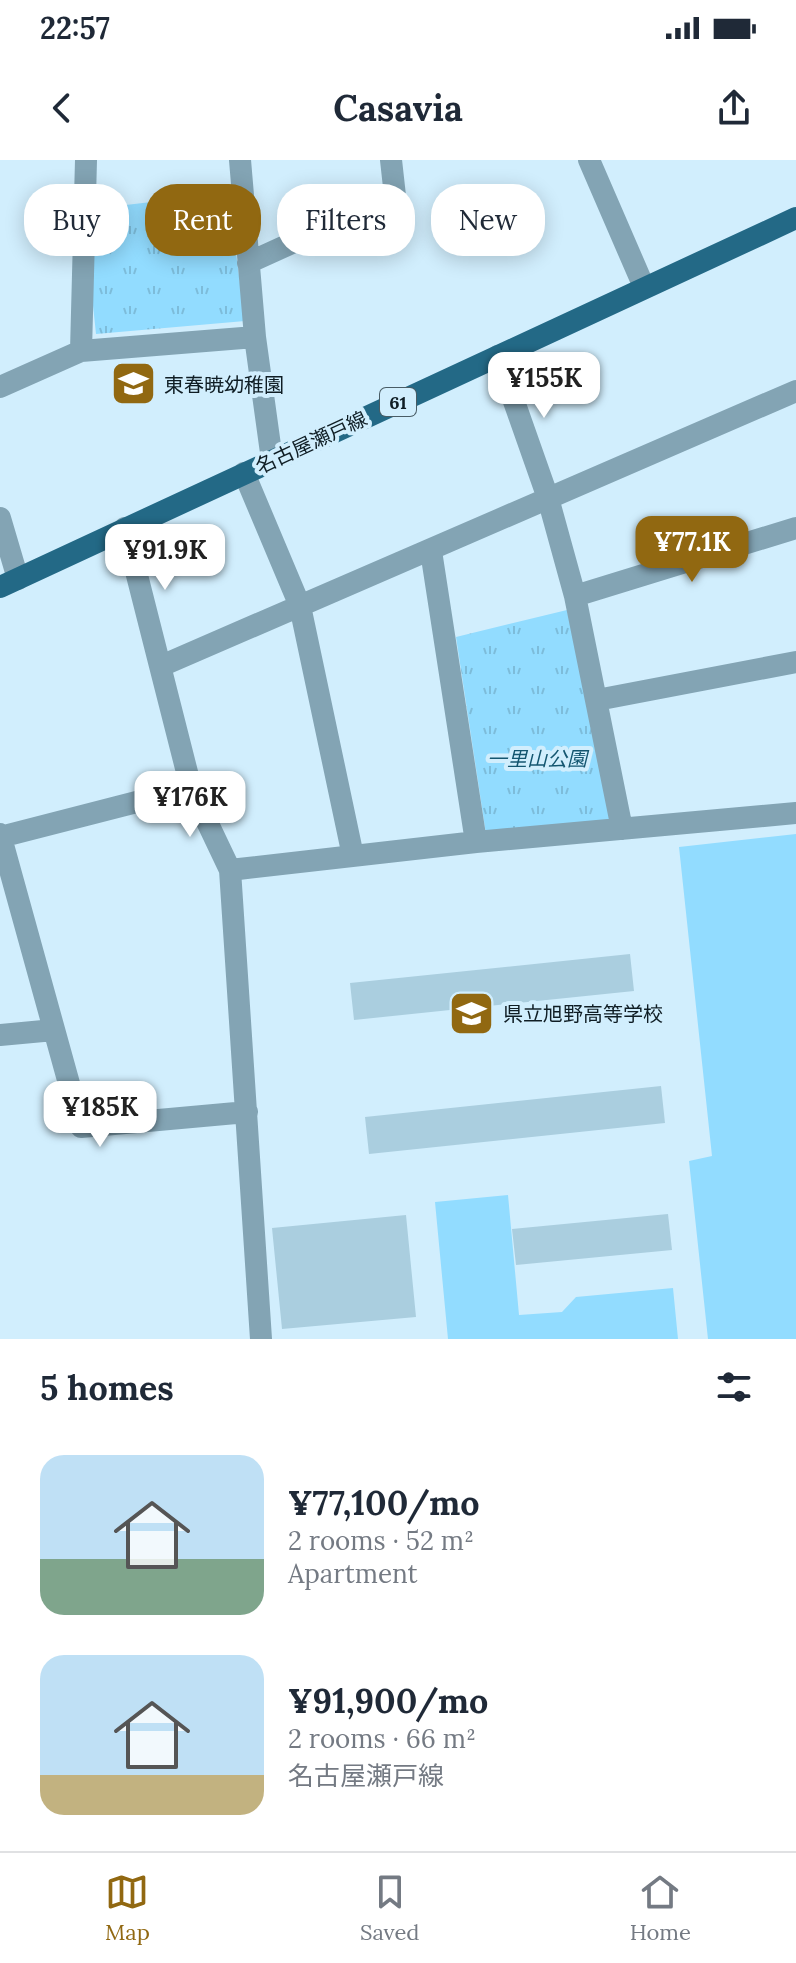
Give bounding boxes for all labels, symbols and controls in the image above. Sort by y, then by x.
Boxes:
text: 22:57 [40,9,110,47]
text: Casavia [333,85,463,131]
icon: back [40,86,84,130]
icon: share [712,86,756,130]
chip: Buy [24,184,129,256]
chip: Rent [145,184,261,256]
chip: Filters [277,184,415,256]
chip: New [431,184,545,256]
pin: ¥155K [488,352,600,420]
school or university icon: 東春暁幼稚園 [109,360,157,408]
text: ¥155K [506,361,582,394]
place label: 東春暁幼稚園 [164,372,284,397]
road number: 61 [380,388,416,416]
street label: 名古屋瀬戸線 [251,405,371,479]
pin: ¥77.1K [627,516,757,584]
pin: ¥91.9K [100,524,230,592]
text: ¥77.1K [653,525,731,558]
text: ¥91.9K [123,533,207,566]
park label: 一里山公園 [487,746,590,771]
pin: ¥176K [134,771,246,839]
text: ¥176K [153,780,227,813]
school or university icon: 県立旭野高等学校 [448,989,496,1037]
place label: 県立旭野高等学校 [503,1001,663,1026]
pin: ¥185K [44,1081,156,1149]
text: ¥185K [62,1090,138,1123]
icon: filters [712,1365,756,1409]
text: 5 homes [40,1366,174,1409]
text: ¥77,100/mo [288,1481,479,1524]
icon: home [104,1487,200,1583]
text: 2 rooms · 52 m² [288,1524,474,1557]
text: Apartment [288,1557,418,1590]
text: ¥91,900/mo [288,1679,488,1722]
icon: home [104,1687,200,1783]
text: 2 rooms · 66 m² [288,1722,476,1755]
text: 名古屋瀬戸線 [288,1759,444,1792]
tab: Map [105,1870,150,1946]
tab: Saved [360,1870,420,1946]
tab: Home [630,1870,691,1946]

